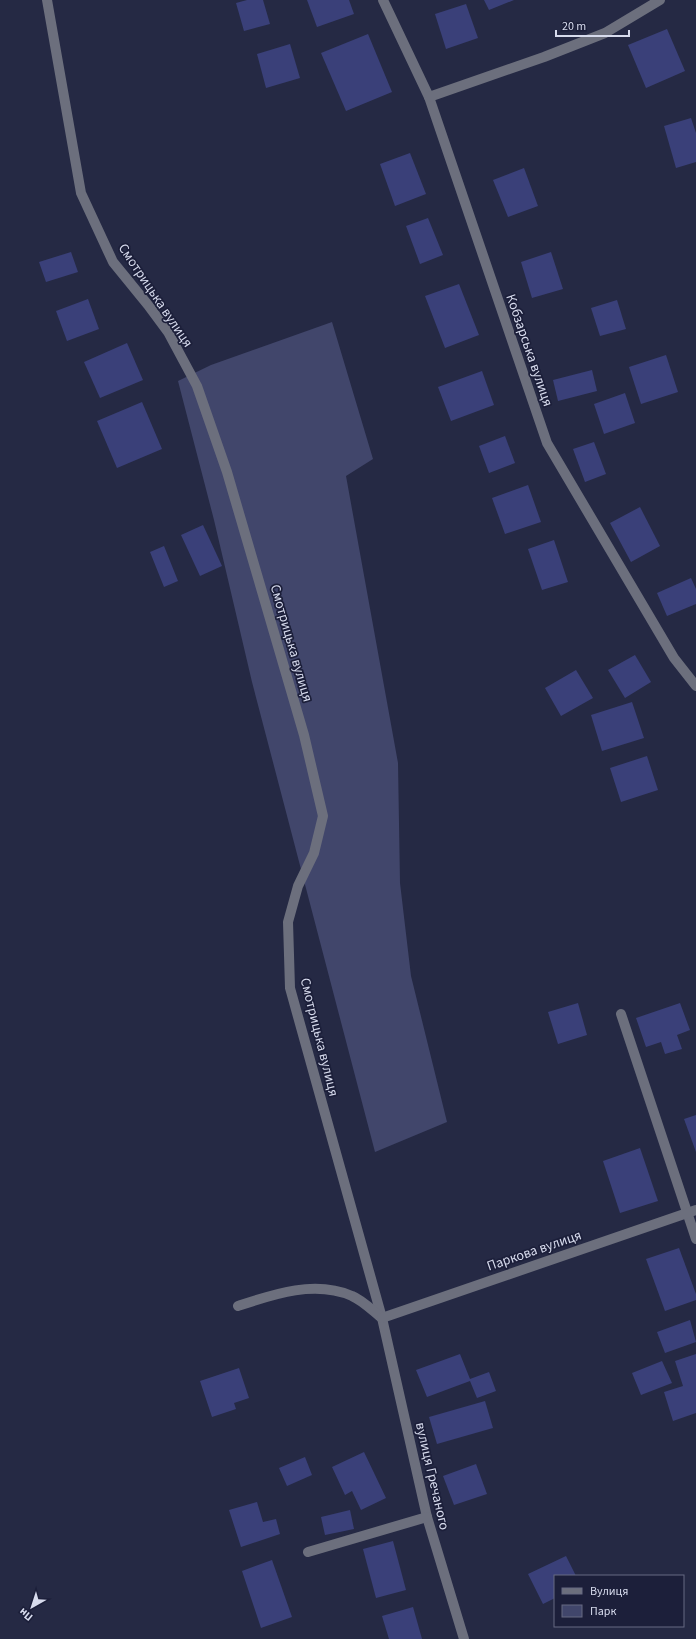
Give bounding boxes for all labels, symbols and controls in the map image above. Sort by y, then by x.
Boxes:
scale bar [556,12,629,38]
text: 20 m [562,18,586,35]
street label: Смотрицька вулиця [113,240,197,352]
street label: Кобзарська вулиця [500,291,558,409]
street label: Смотрицька вулиця [265,582,317,704]
street label: Смотрицька вулиця [295,976,343,1099]
street label: Паркова вулиця [484,1225,584,1277]
street label: вулиця Гречаного [410,1420,454,1532]
legend [554,1575,684,1627]
text: Вулиця [590,1583,628,1600]
north arrow [12,1587,52,1627]
text: Парк [590,1603,616,1620]
text: Пн [16,1604,36,1625]

